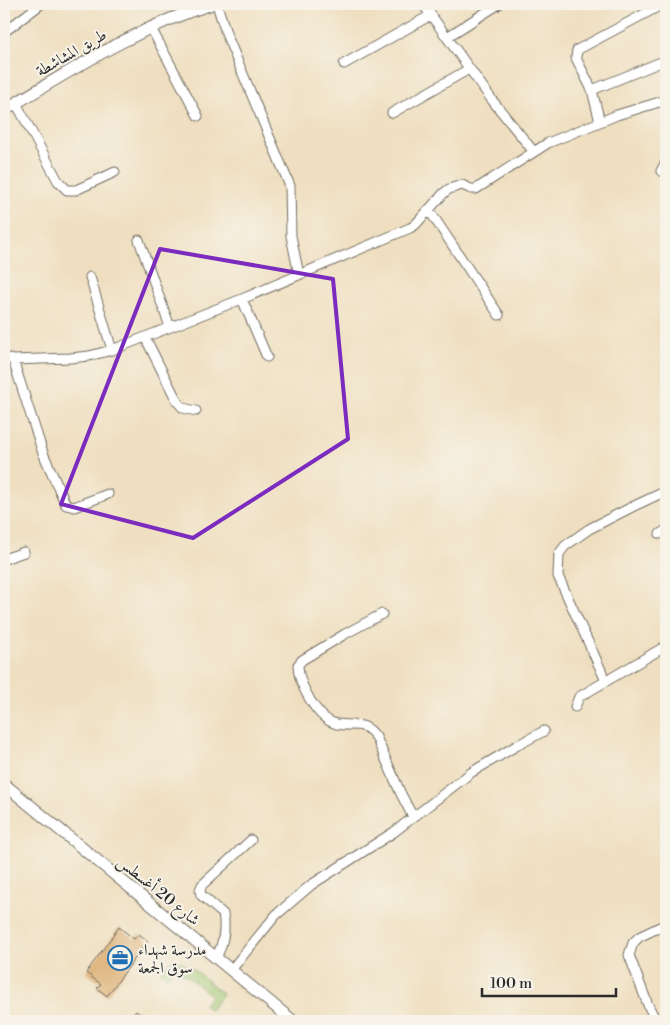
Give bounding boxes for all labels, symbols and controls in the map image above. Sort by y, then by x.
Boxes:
street label: طريق المشاشطة [33,25,110,81]
street label: شارع 20 أغسطس [111,850,205,933]
place label: مدرسة شهداء سوق الجمعة [138,940,207,978]
office icon: مدرسة شهداء سوق الجمعة [107,945,133,971]
scale bar [482,965,616,997]
text: 100 m [490,974,532,993]

